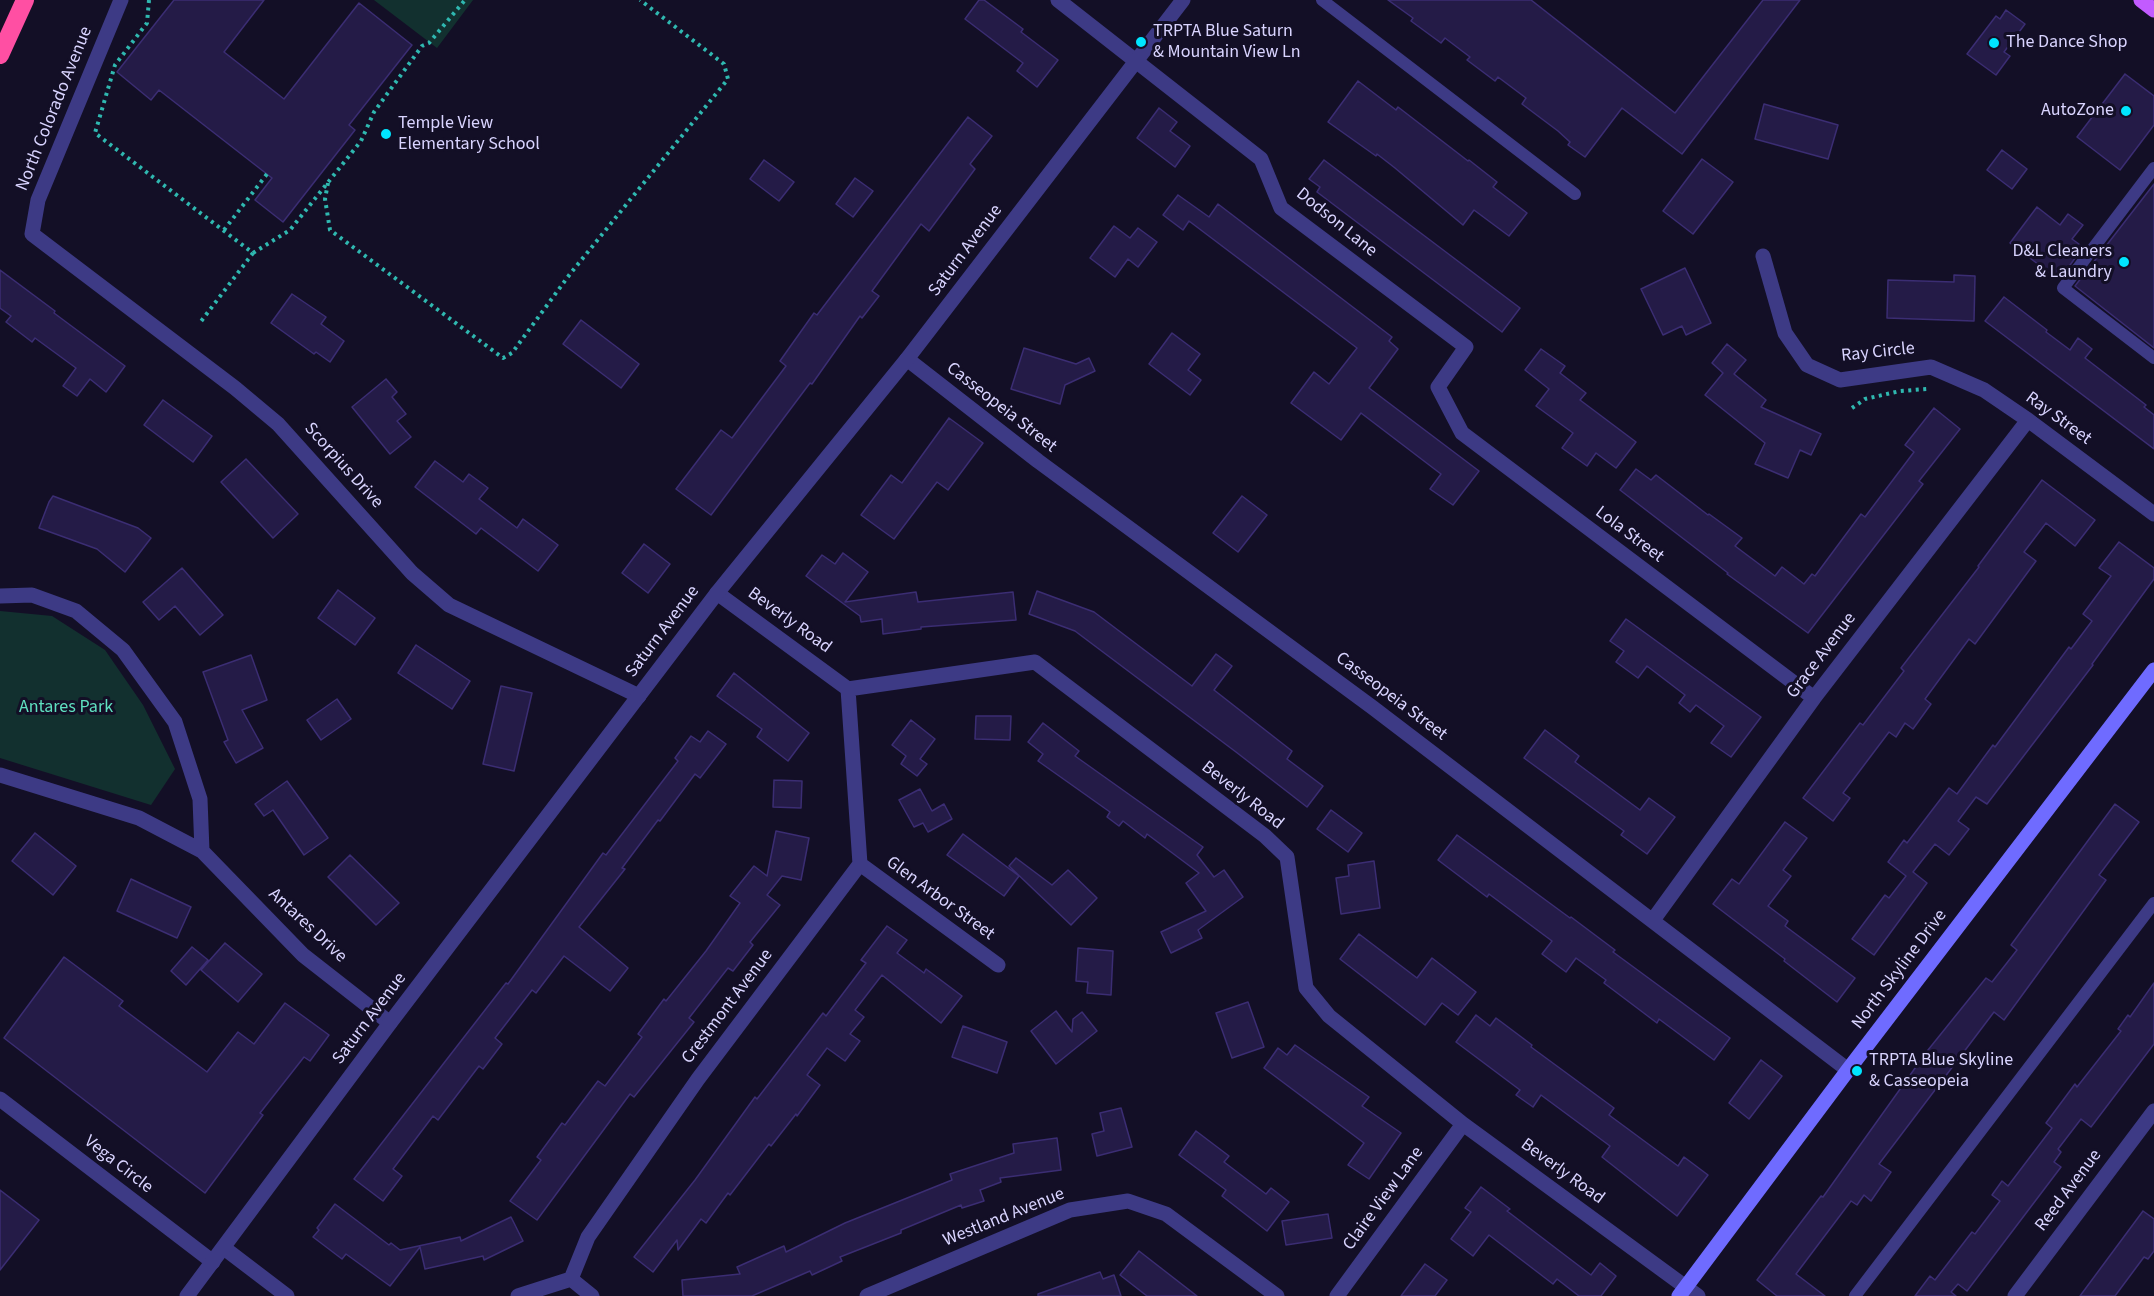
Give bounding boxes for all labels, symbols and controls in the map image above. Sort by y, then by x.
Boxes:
place label: TRPTA Blue Saturn & Mountain View Ln [1153,21,1301,63]
street label: North Colorado Avenue [12,24,98,194]
place label: The Dance Shop [2006,32,2127,54]
marker: TRPTA Blue Saturn & Mountain View Ln [1134,35,1148,49]
marker: The Dance Shop [1987,36,2001,50]
place label: AutoZone [2041,100,2114,122]
marker: AutoZone [2119,104,2133,118]
place label: Temple View Elementary School [398,113,540,156]
marker: Temple View Elementary School [379,127,393,141]
street label: Dodson Lane [1291,184,1381,262]
street label: Saturn Avenue [924,201,1008,301]
place label: D&L Cleaners & Laundry [2013,241,2112,284]
marker: D&L Cleaners & Laundry [2117,255,2131,269]
street label: Ray Circle [1840,338,1916,368]
street label: Casseopeia Street [941,358,1061,458]
street label: Ray Street [2021,388,2095,450]
street label: Scorpius Drive [299,419,387,513]
street label: Lola Street [1590,502,1668,568]
street label: Saturn Avenue [621,582,705,682]
street label: Beverly Road [743,583,835,659]
street label: Grace Avenue [1783,609,1861,703]
street label: Casseopeia Street [1331,648,1451,746]
park label: Antares Park [19,697,113,719]
street label: Beverly Road [1197,757,1287,835]
street label: Glen Arbor Street [882,852,998,946]
street label: Antares Drive [263,884,351,968]
street label: North Skyline Drive [1848,906,1952,1034]
street label: Crestmont Avenue [678,945,778,1069]
street label: Saturn Avenue [328,969,412,1069]
place label: TRPTA Blue Skyline & Casseopeia [1869,1050,2013,1092]
marker: TRPTA Blue Skyline & Casseopeia [1850,1064,1864,1078]
street label: Vega Circle [79,1131,157,1199]
street label: Beverly Road [1516,1134,1608,1210]
street label: Claire View Lane [1339,1143,1429,1255]
street label: Reed Avenue [2031,1146,2107,1236]
street label: Westland Avenue [940,1184,1068,1252]

